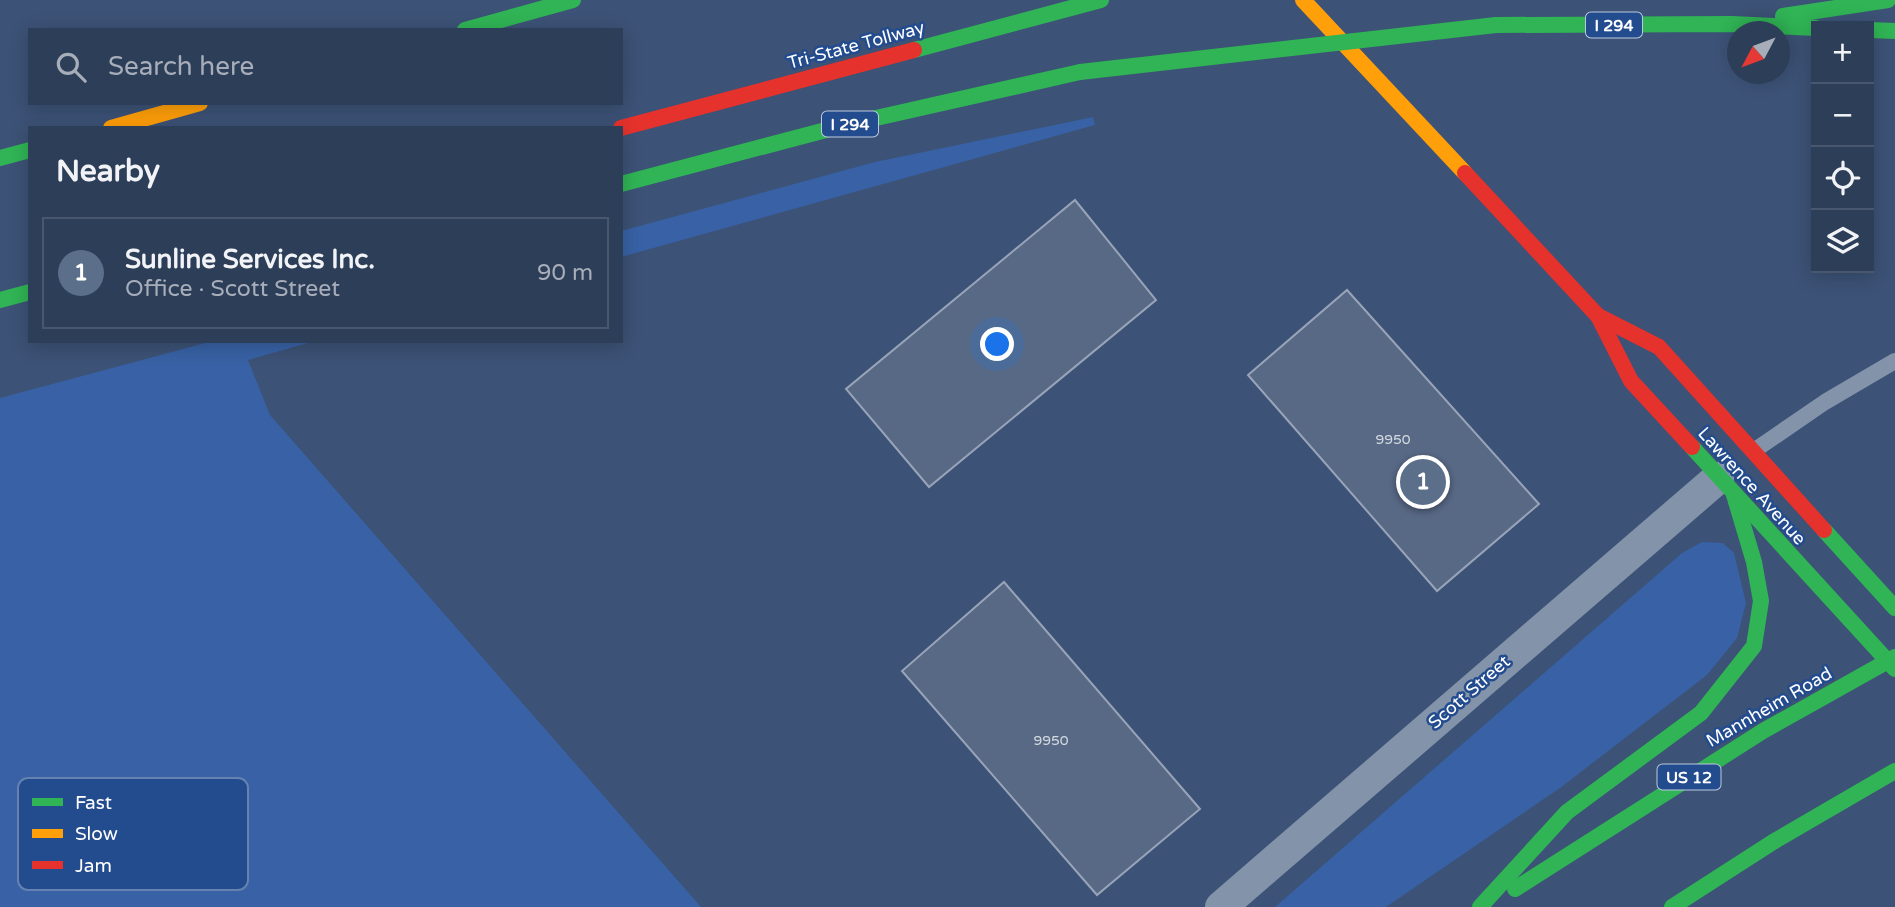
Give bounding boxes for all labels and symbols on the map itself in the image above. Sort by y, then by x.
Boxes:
road number: I 294 [1586,13,1642,38]
street label: Tri-State Tollway [785,16,927,74]
north arrow [1727,21,1790,84]
road number: I 294 [822,112,878,136]
your location [980,327,1014,361]
street label: Lawrence Avenue [1693,422,1811,550]
house number: 9950 [1375,431,1411,448]
pin: 1 [1400,456,1446,508]
street label: Scott Street [1424,650,1515,734]
street label: Mannheim Road [1702,662,1836,752]
house number: 9950 [1033,732,1069,749]
road number: US 12 [1658,764,1720,790]
legend [18,778,248,890]
text: Fast [75,792,112,814]
text: Slow [75,823,118,845]
text: Jam [75,855,112,877]

